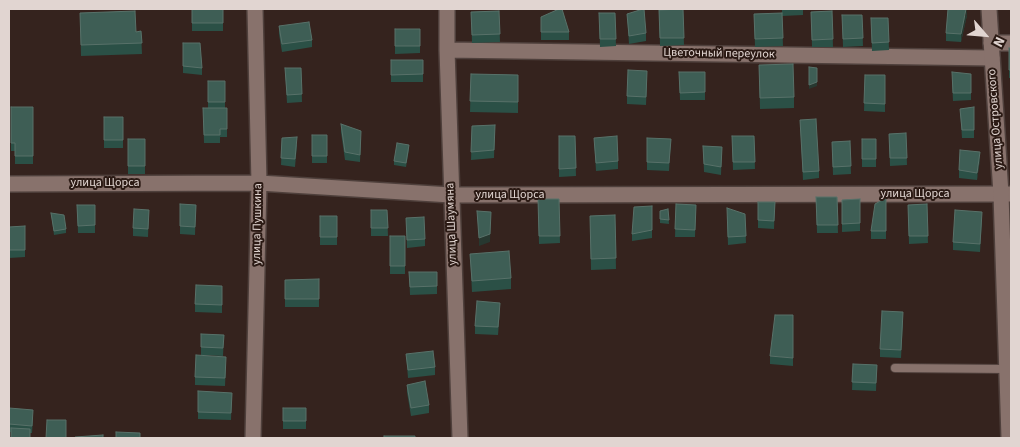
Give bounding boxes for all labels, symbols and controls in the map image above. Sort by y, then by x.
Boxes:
north arrow [960,10,1010,60]
text: N [987,33,1009,50]
street label: Цветочный переулок [663,46,775,62]
street label: улица Островского [985,68,1007,170]
street label: улица Щорса [70,176,140,190]
street label: улица Шаумяна [443,182,461,266]
street label: улица Пушкина [250,183,266,265]
street label: улица Щорса [880,187,950,201]
street label: улица Щорса [475,188,545,202]

